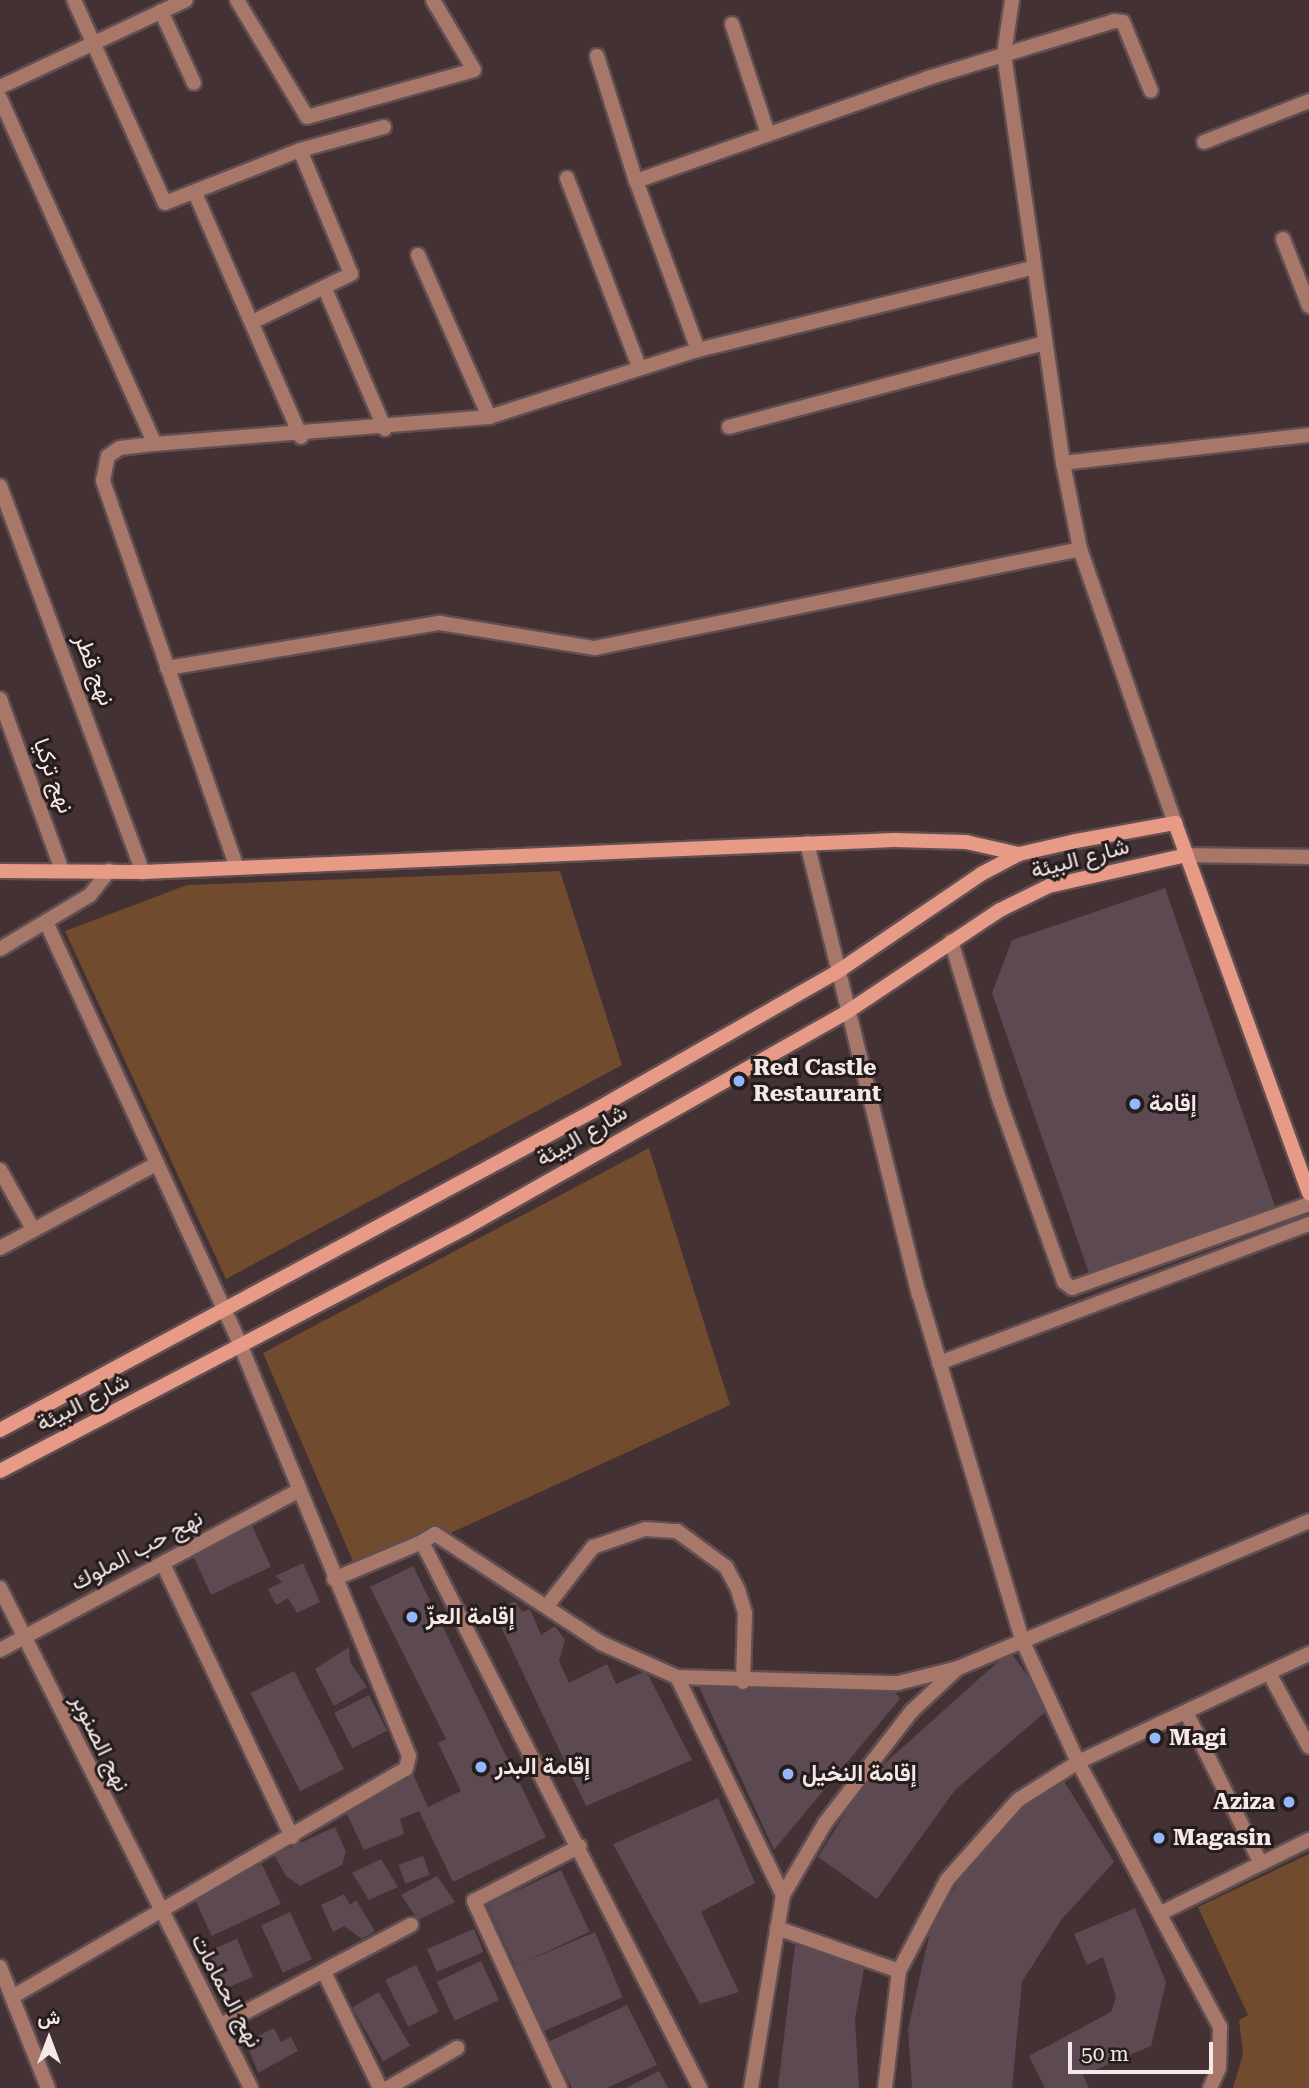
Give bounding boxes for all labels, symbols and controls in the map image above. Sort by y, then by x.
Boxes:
street label: نهج قطر [68,630,120,710]
street label: نهج تركيا [27,735,79,817]
street label: شارع البيئة [1028,833,1132,885]
place label: Red Castle Restaurant [753,1054,881,1108]
marker: Red Castle Restaurant [731,1073,747,1089]
place label: إقامة [1149,1090,1197,1118]
marker: إقامة [1127,1096,1143,1112]
street label: شارع البيئة [532,1099,632,1173]
street label: شارع البيئة [32,1368,134,1438]
street label: نهج حب الملوك [66,1505,208,1597]
place label: إقامة العزّ [426,1603,515,1631]
marker: إقامة العزّ [404,1609,420,1625]
street label: نهج الصنوبر [65,1690,135,1796]
place label: Magi [1169,1724,1227,1752]
marker: Magi [1147,1730,1163,1746]
place label: إقامة البدر [495,1753,590,1781]
marker: إقامة البدر [473,1759,489,1775]
place label: إقامة النخيل [802,1760,917,1788]
marker: إقامة النخيل [780,1766,796,1782]
place label: Aziza [1213,1788,1275,1816]
marker: Aziza [1281,1794,1297,1810]
place label: Magasin [1173,1824,1271,1852]
marker: Magasin [1151,1830,1167,1846]
street label: نهج الحمامات [184,1929,268,2053]
north arrow [14,2004,84,2074]
text: ش [38,2006,60,2029]
scale bar [1071,2028,1216,2072]
text: 50 m [1081,2042,1129,2066]

